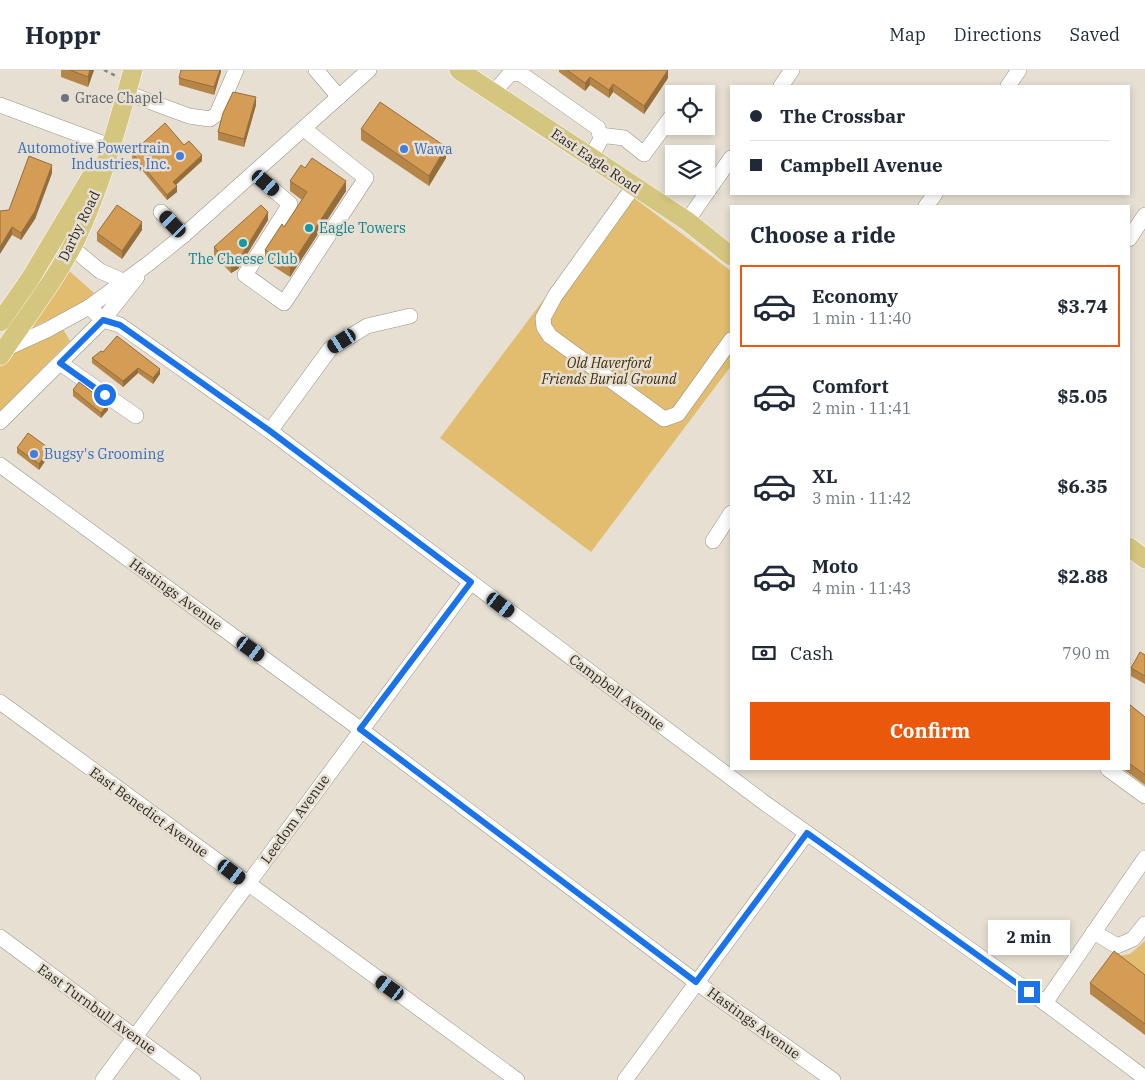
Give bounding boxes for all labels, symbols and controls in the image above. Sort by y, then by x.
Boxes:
text: Hoppr [25,19,101,51]
text: Map [889,23,926,46]
text: Directions [954,23,1042,46]
text: Saved [1070,23,1120,46]
map controls [665,85,715,195]
button: locate [665,85,715,135]
place label: Grace Chapel [75,89,163,107]
marker: Grace Chapel [59,92,71,104]
text: The Crossbar [780,104,905,128]
street label: East Eagle Road [548,124,645,198]
place label: Automotive Powertrain Industries, Inc. [17,139,170,173]
place label: Wawa [414,140,453,158]
marker: Wawa [398,143,410,155]
button: layers [665,145,715,195]
marker: Automotive Powertrain Industries, Inc. [174,150,186,162]
text: Campbell Avenue [780,153,943,177]
car [249,167,282,199]
street label: Darby Road [54,187,104,264]
car [157,208,188,240]
place label: Eagle Towers [319,219,406,237]
text: Choose a ride [750,220,896,249]
marker: Eagle Towers [303,222,315,234]
marker: The Cheese Club [237,237,249,249]
place label: The Cheese Club [188,250,298,268]
icon: car [752,284,797,329]
text: Economy [812,284,898,308]
text: $3.74 [1057,294,1108,318]
text: 1 min · 11:40 [812,308,911,328]
car [325,327,358,355]
park label: Old Haverford Friends Burial Ground [540,354,677,388]
icon: car [752,374,797,419]
text: Comfort [812,374,889,398]
route start [94,384,116,406]
text: $5.05 [1057,384,1108,408]
text: 2 min · 11:41 [812,398,911,418]
place label: Bugsy's Grooming [44,445,164,463]
marker: Bugsy's Grooming [28,448,40,460]
icon: car [752,464,797,509]
text: XL [812,464,838,488]
text: $6.35 [1057,474,1108,498]
text: 3 min · 11:42 [812,488,911,508]
street label: Hastings Avenue [126,554,226,634]
icon: car [752,554,797,599]
text: Moto [812,554,858,578]
text: $2.88 [1057,564,1108,588]
text: 4 min · 11:43 [812,578,911,598]
car [484,590,517,620]
car [234,634,267,664]
icon: cash [750,639,778,667]
text: Cash [790,641,834,665]
text: 790 m [1062,643,1110,663]
street label: Campbell Avenue [566,650,668,734]
button: Confirm [750,702,1110,760]
street label: East Benedict Avenue [86,763,212,861]
street label: Leedom Avenue [257,771,333,867]
car [215,857,248,887]
callout: 2 min [988,920,1070,954]
text: 2 min [1007,927,1051,947]
street label: East Turnbull Avenue [34,960,160,1058]
car [373,973,406,1003]
route end [1018,981,1040,1003]
street label: Hastings Avenue [704,983,804,1063]

